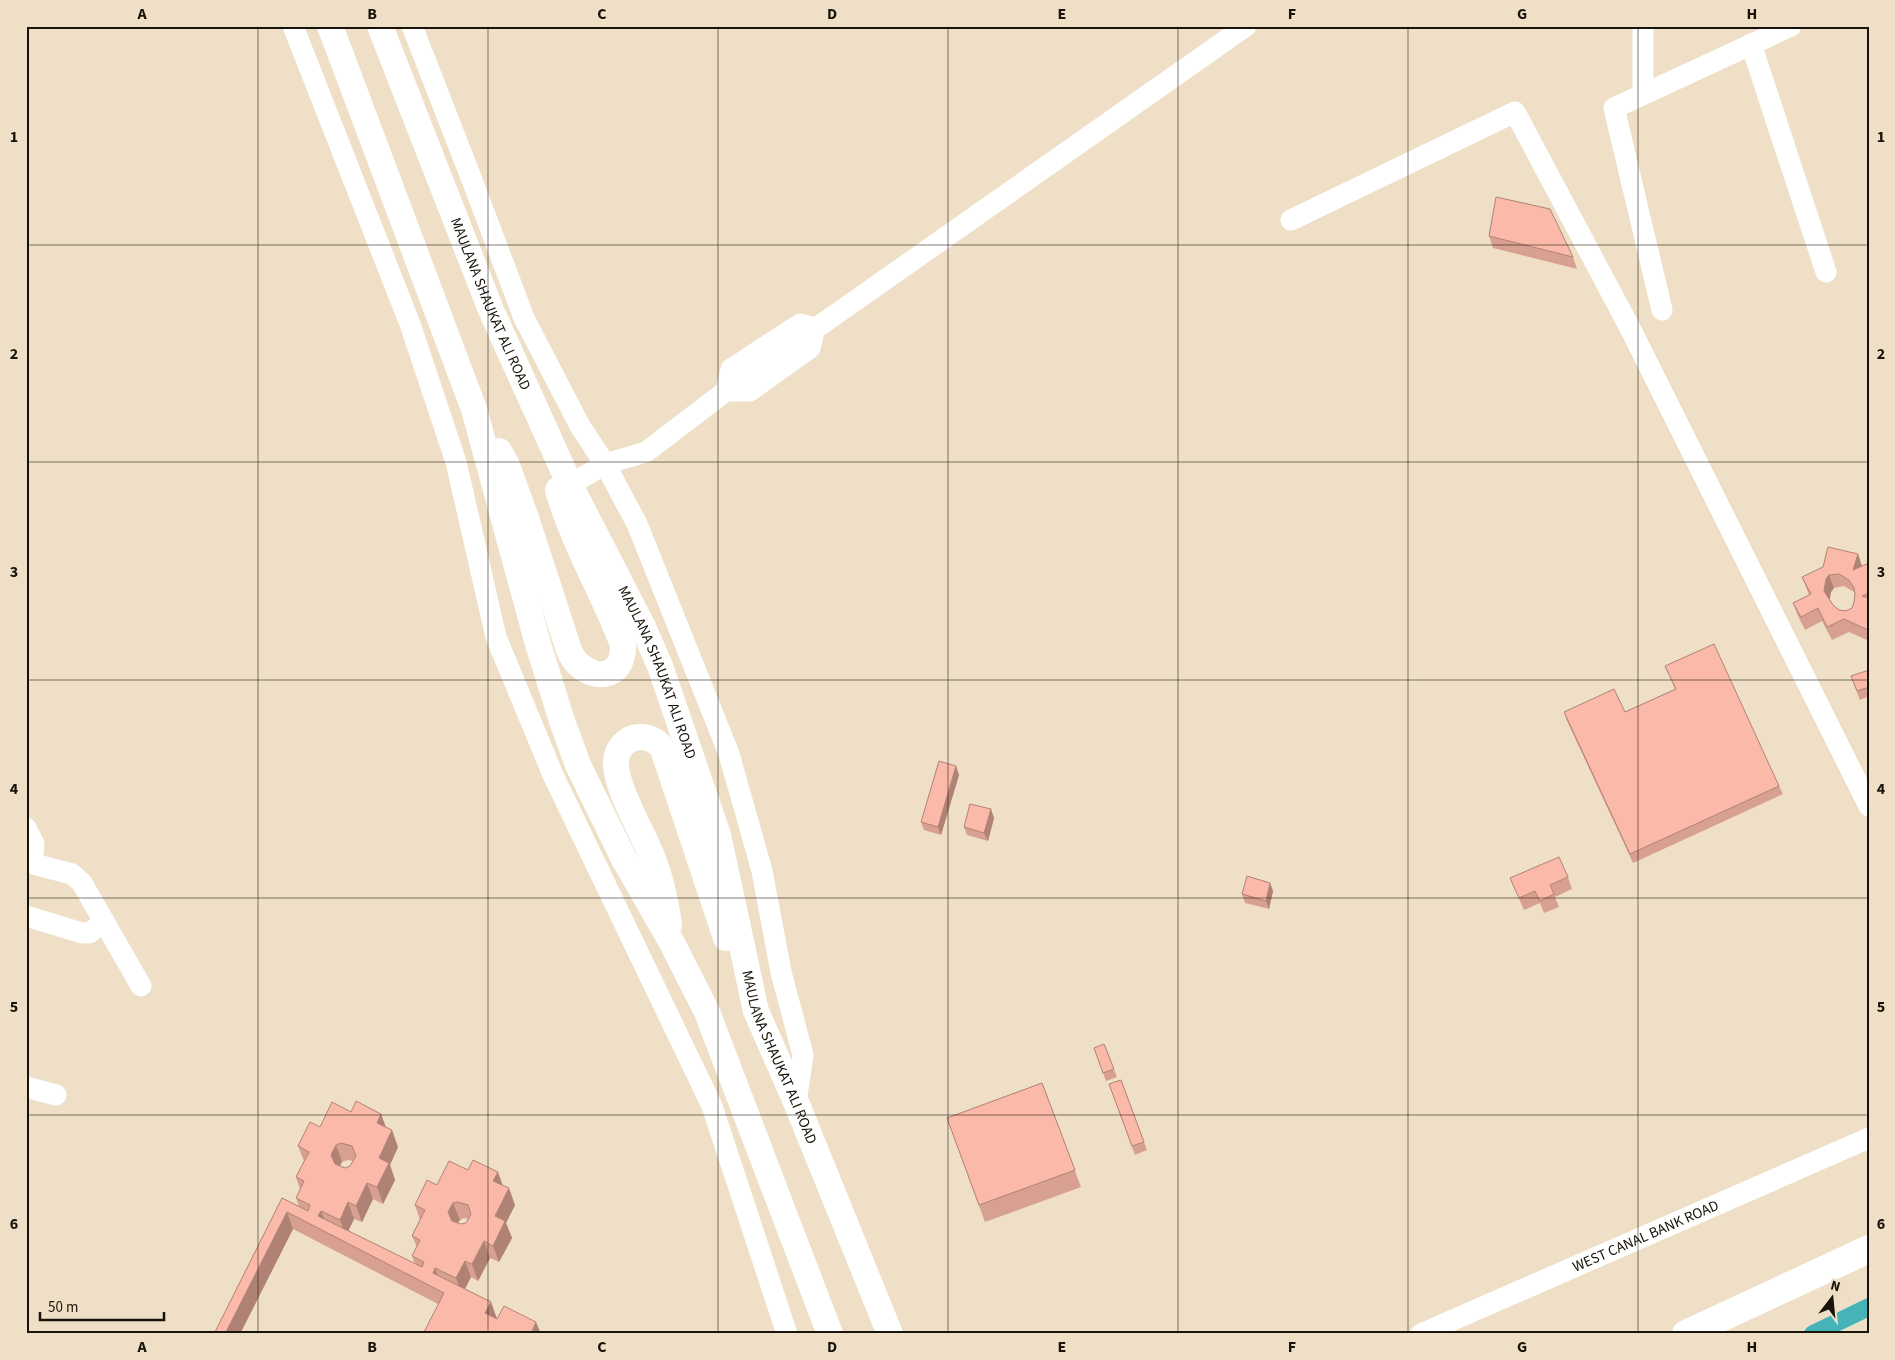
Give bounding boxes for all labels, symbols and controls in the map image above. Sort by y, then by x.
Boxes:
text: A [136,3,147,25]
text: B [367,3,377,25]
text: C [597,3,607,25]
text: D [827,3,837,25]
text: E [1058,3,1066,25]
text: F [1288,3,1296,25]
text: G [1517,3,1527,25]
text: H [1747,3,1757,25]
text: 1 [10,126,18,148]
text: 1 [1877,126,1885,148]
street label: MAULANA SHAUKAT ALI ROAD [445,214,536,394]
text: 2 [10,343,18,365]
text: 2 [1877,343,1885,365]
text: 3 [10,561,18,583]
text: 3 [1877,561,1885,583]
street label: MAULANA SHAUKAT ALI ROAD [613,582,701,762]
text: 4 [10,778,19,800]
text: 4 [1877,778,1886,800]
street label: MAULANA SHAUKAT ALI ROAD [736,968,822,1147]
text: 5 [10,996,18,1018]
text: 5 [1877,996,1885,1018]
street label: WEST CANAL BANK ROAD [1569,1195,1722,1277]
text: 6 [10,1213,18,1235]
text: 6 [1877,1213,1885,1235]
north arrow [1808,1272,1858,1322]
text: N [1828,1276,1843,1297]
scale bar [40,1290,164,1322]
text: 50 m [48,1297,78,1318]
text: A [136,1336,147,1358]
text: B [367,1336,377,1358]
text: C [597,1336,607,1358]
text: D [827,1336,837,1358]
text: E [1058,1336,1066,1358]
text: F [1288,1336,1296,1358]
text: G [1517,1336,1527,1358]
text: H [1747,1336,1757,1358]

